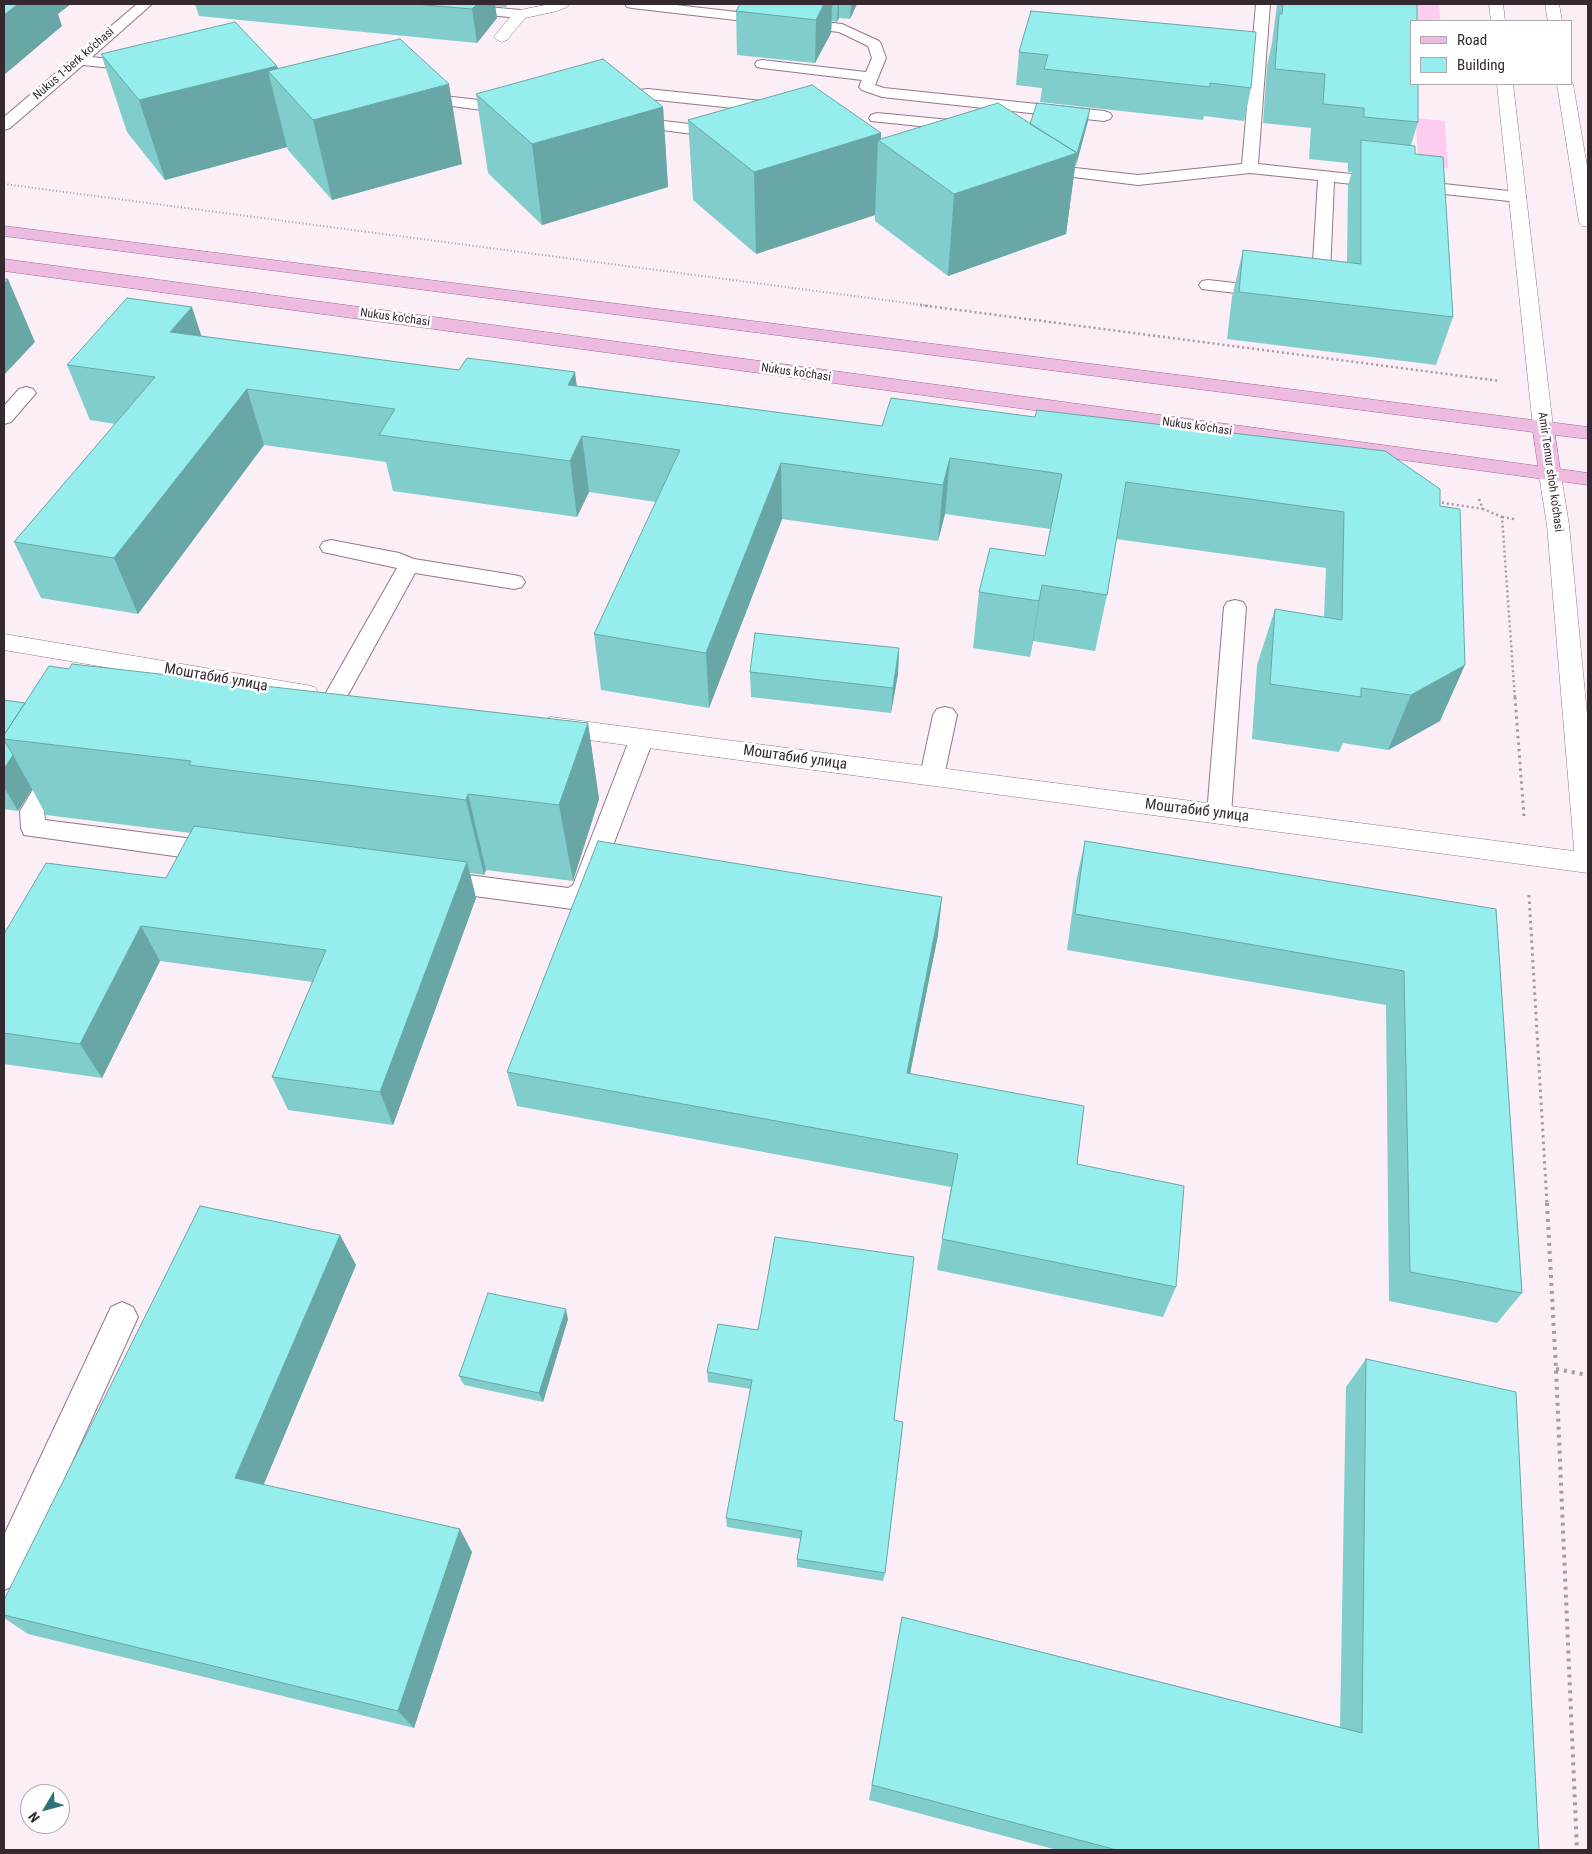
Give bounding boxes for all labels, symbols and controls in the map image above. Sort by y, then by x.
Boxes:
legend [1410,20,1572,85]
street label: Nukus 1-berk ko'chasi [31,25,117,103]
text: Road [1457,31,1487,49]
text: Building [1457,56,1505,74]
street label: Nukus ko'chasi [359,306,431,330]
street label: Nukus ko'chasi [760,361,832,385]
street label: Amir Temur shoh ko'chasi [1534,411,1566,533]
street label: Nukus ko'chasi [1161,415,1233,439]
street label: Моштабиб улица [163,660,269,696]
street label: Моштабиб улица [742,742,848,774]
street label: Моштабиб улица [1144,796,1250,826]
north arrow [20,1784,70,1834]
text: N [25,1809,43,1826]

